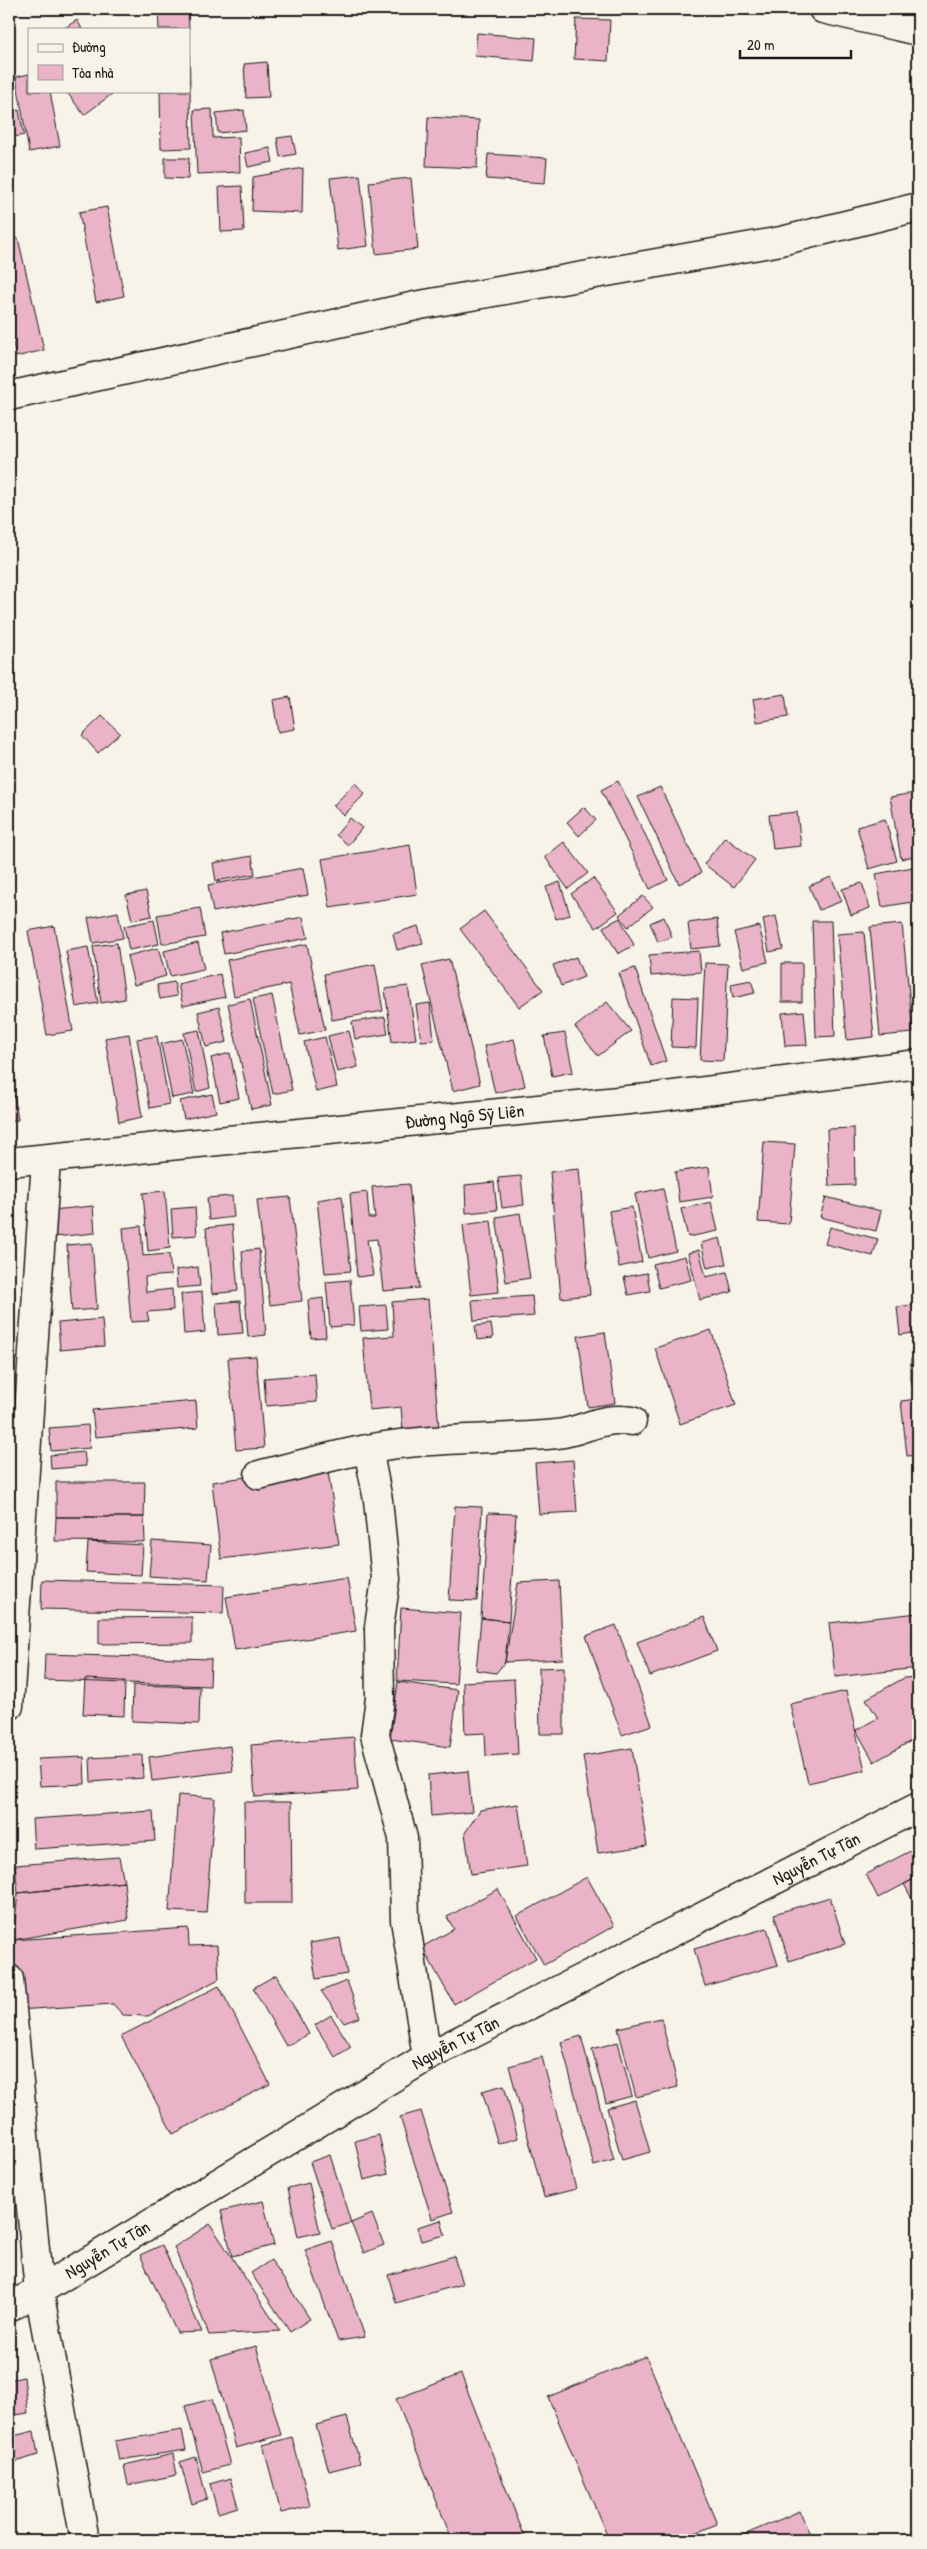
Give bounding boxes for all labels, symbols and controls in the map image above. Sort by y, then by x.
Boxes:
legend [28,28,190,92]
scale bar [740,28,851,60]
text: 20 m [747,34,774,55]
text: Đường [72,36,106,57]
text: Tòa nhà [72,62,113,83]
street label: Đường Ngô Sỹ Liên [404,1097,526,1134]
street label: Nguyễn Tự Tân [768,1826,864,1891]
street label: Nguyễn Tự Tân [407,2009,503,2075]
street label: Nguyễn Tự Tân [60,2214,155,2285]

